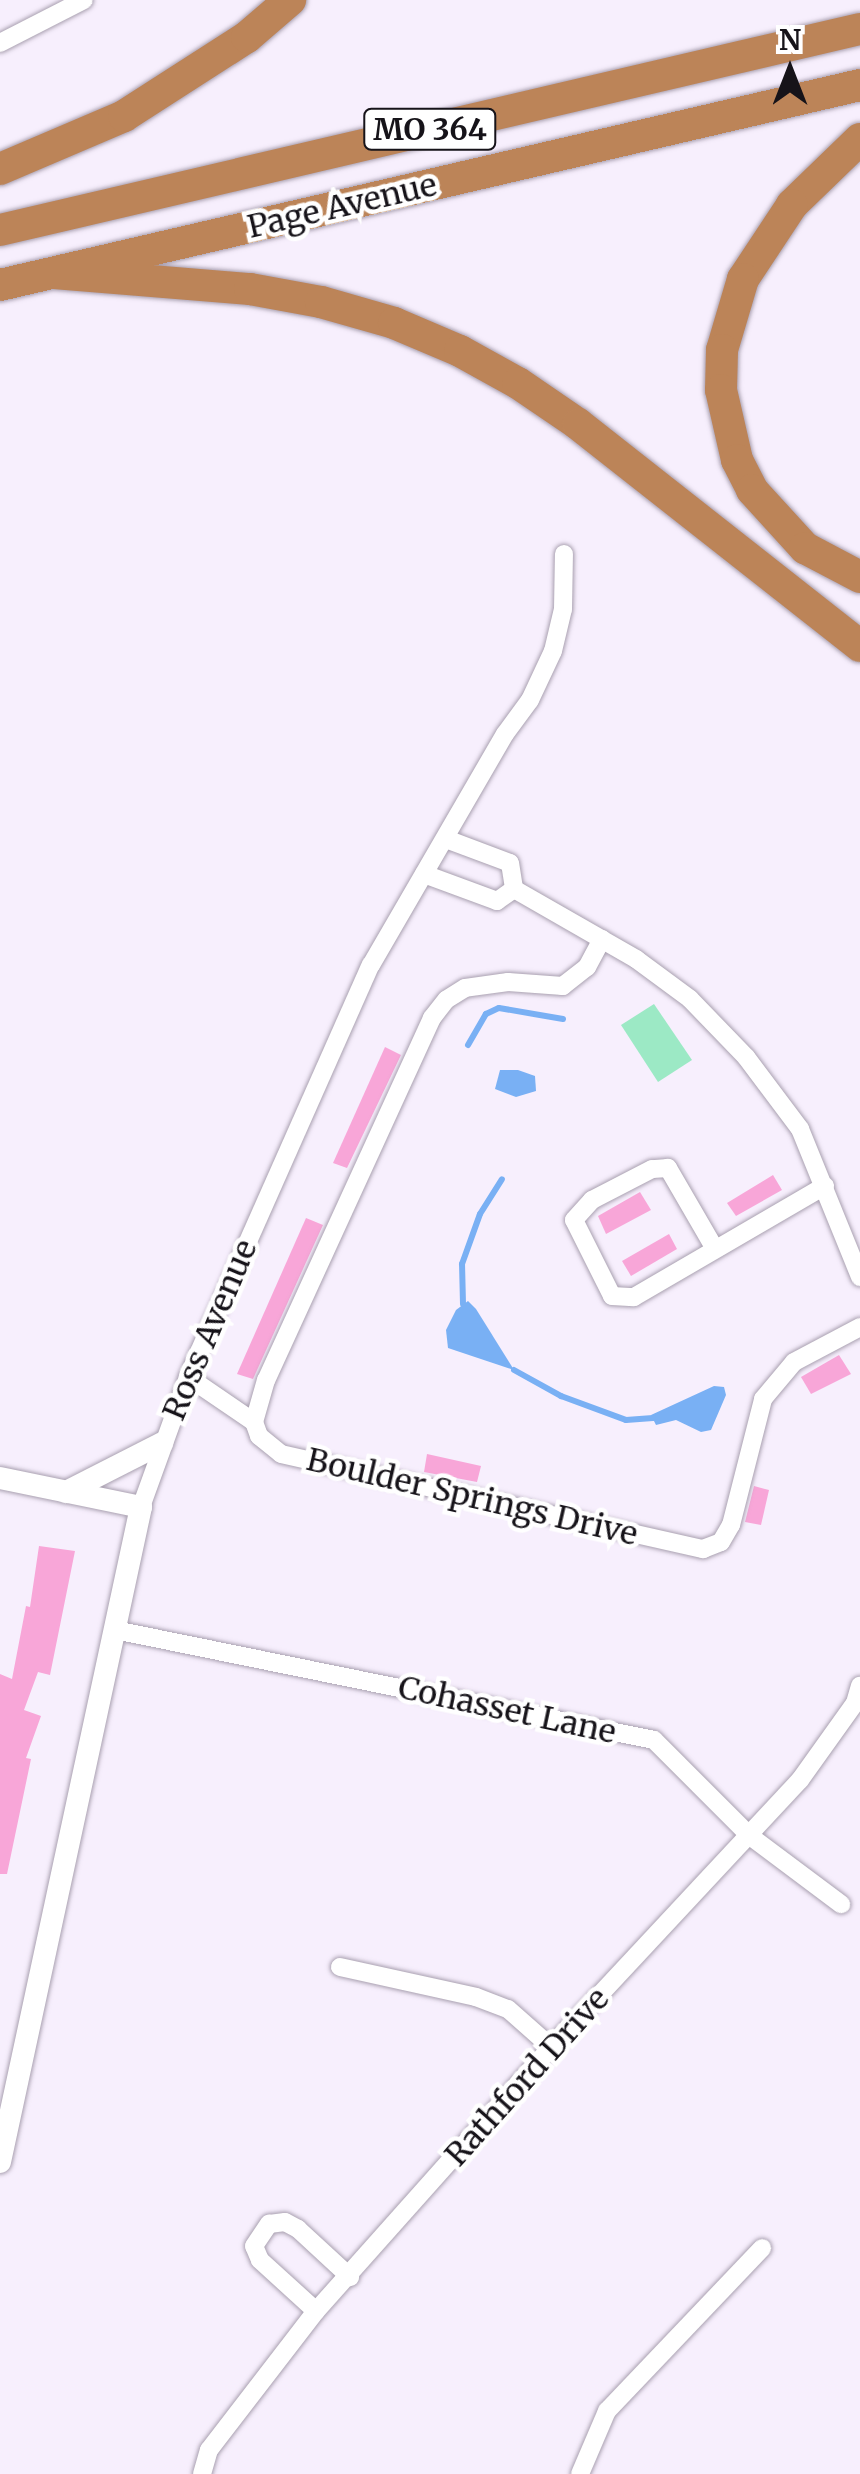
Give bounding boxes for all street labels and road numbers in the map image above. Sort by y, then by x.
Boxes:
road number: MO 364 [362,104,498,154]
street label: Page Avenue [244,166,440,246]
street label: Ross Avenue [155,1234,265,1426]
street label: Boulder Springs Drive [303,1440,641,1554]
street label: Cohasset Lane [395,1668,619,1752]
street label: Rathford Drive [437,1980,617,2174]

